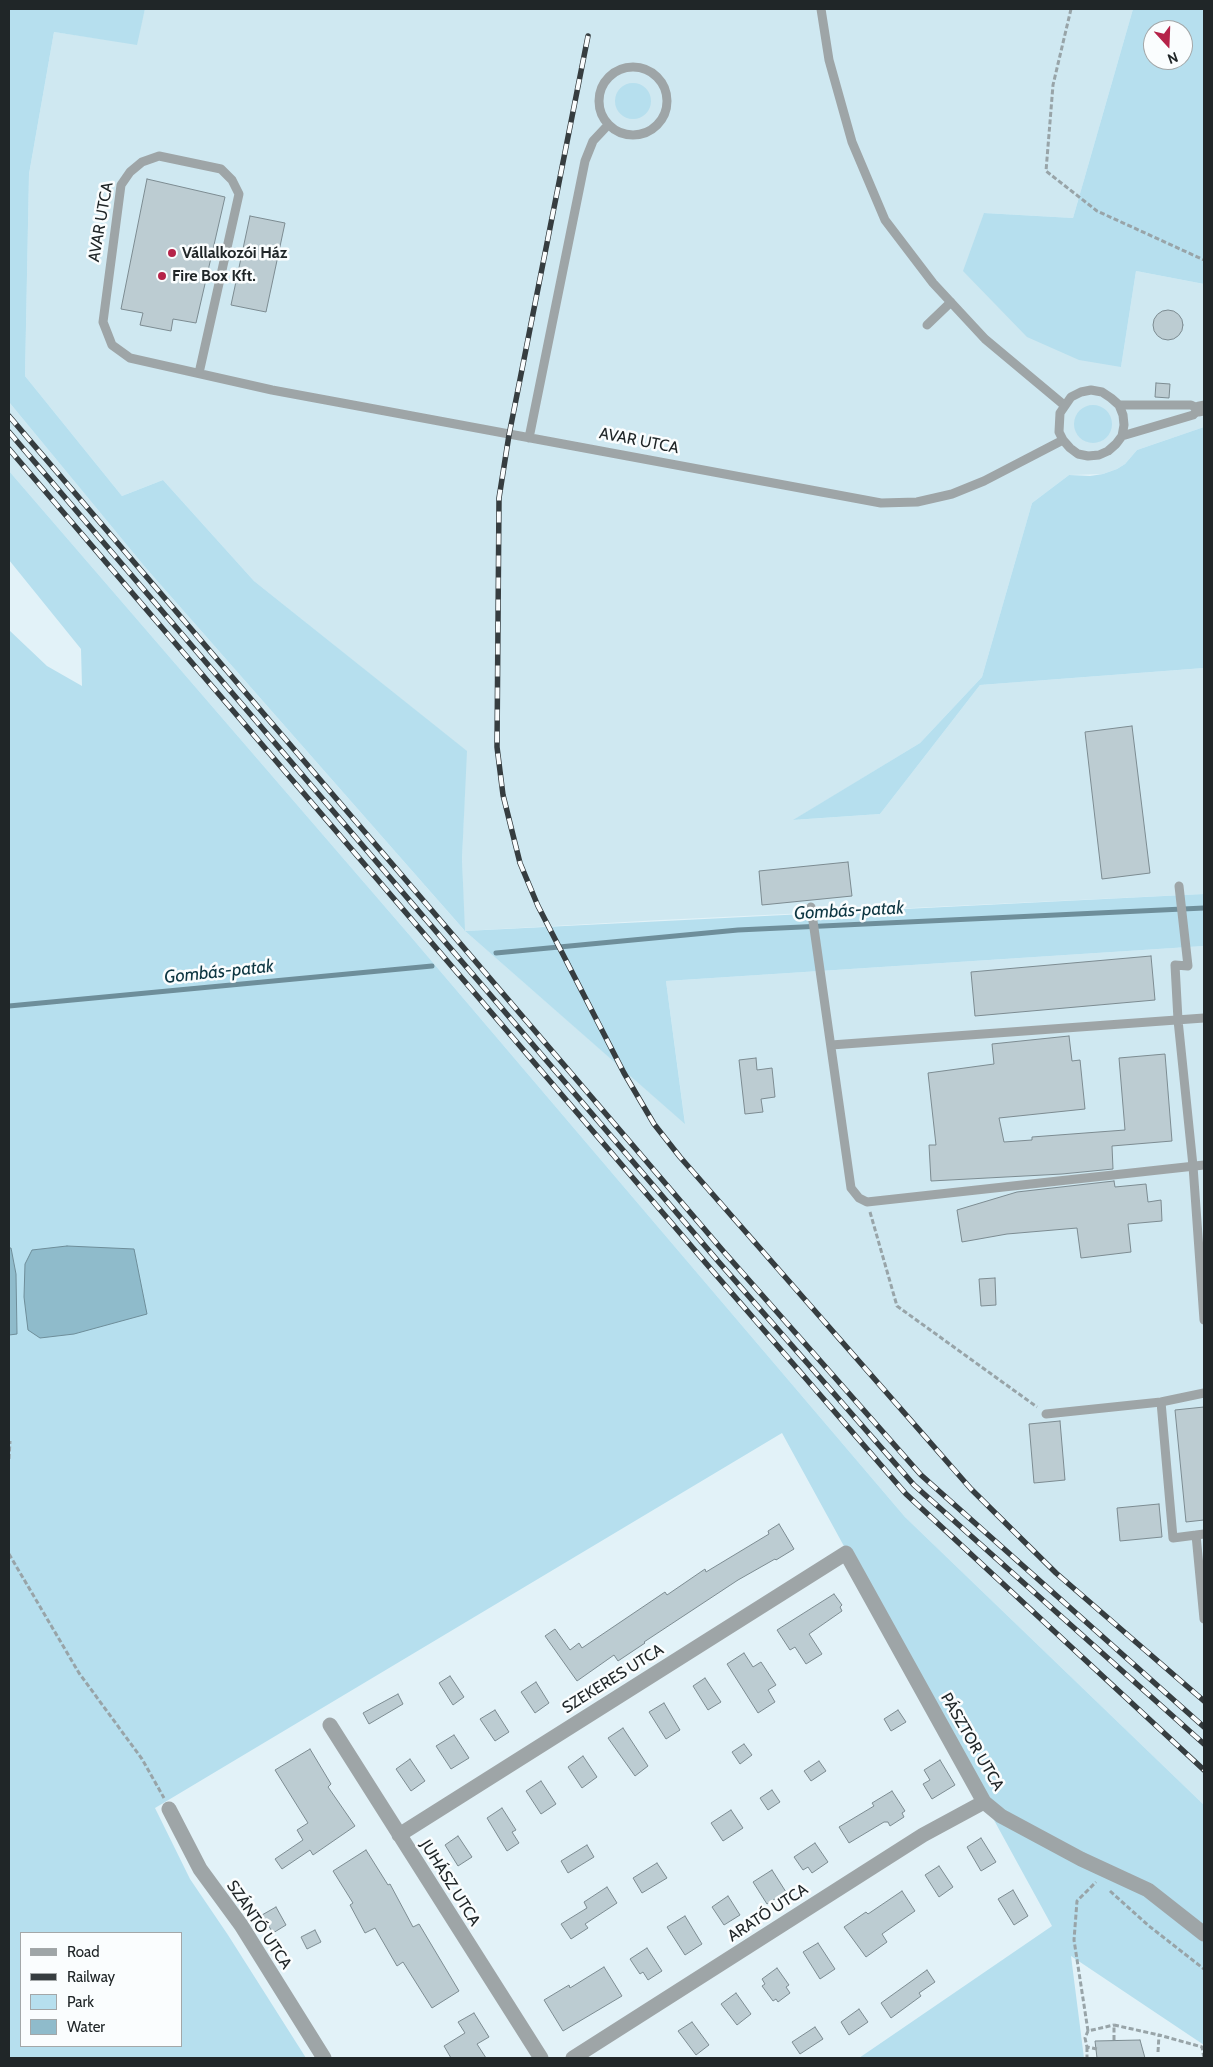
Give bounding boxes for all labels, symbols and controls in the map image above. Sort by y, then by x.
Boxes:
north arrow [1143,20,1193,70]
text: N [1165,48,1181,68]
street label: AVAR UTCA [85,181,117,263]
place label: Vállalkozói Ház [182,243,287,263]
marker: Vállalkozói Ház [166,247,178,259]
place label: Fire Box Kft. [172,266,256,286]
marker: Fire Box Kft. [156,270,168,282]
street label: AVAR UTCA [598,424,680,458]
water label: Gombás-patak [794,897,904,925]
water label: Gombás-patak [163,956,275,988]
street label: SZEKERES UTCA [559,1640,667,1718]
street label: PÁSZTOR UTCA [936,1690,1008,1794]
street label: JUHÁSZ UTCA [416,1836,484,1930]
street label: SZÁNTÓ UTCA [222,1877,296,1973]
street label: ARATÓ UTCA [724,1880,812,1946]
legend [20,1932,182,2047]
text: Road [67,1943,100,1961]
text: Railway [67,1968,115,1986]
text: Park [67,1993,94,2011]
text: Water [67,2018,105,2036]

